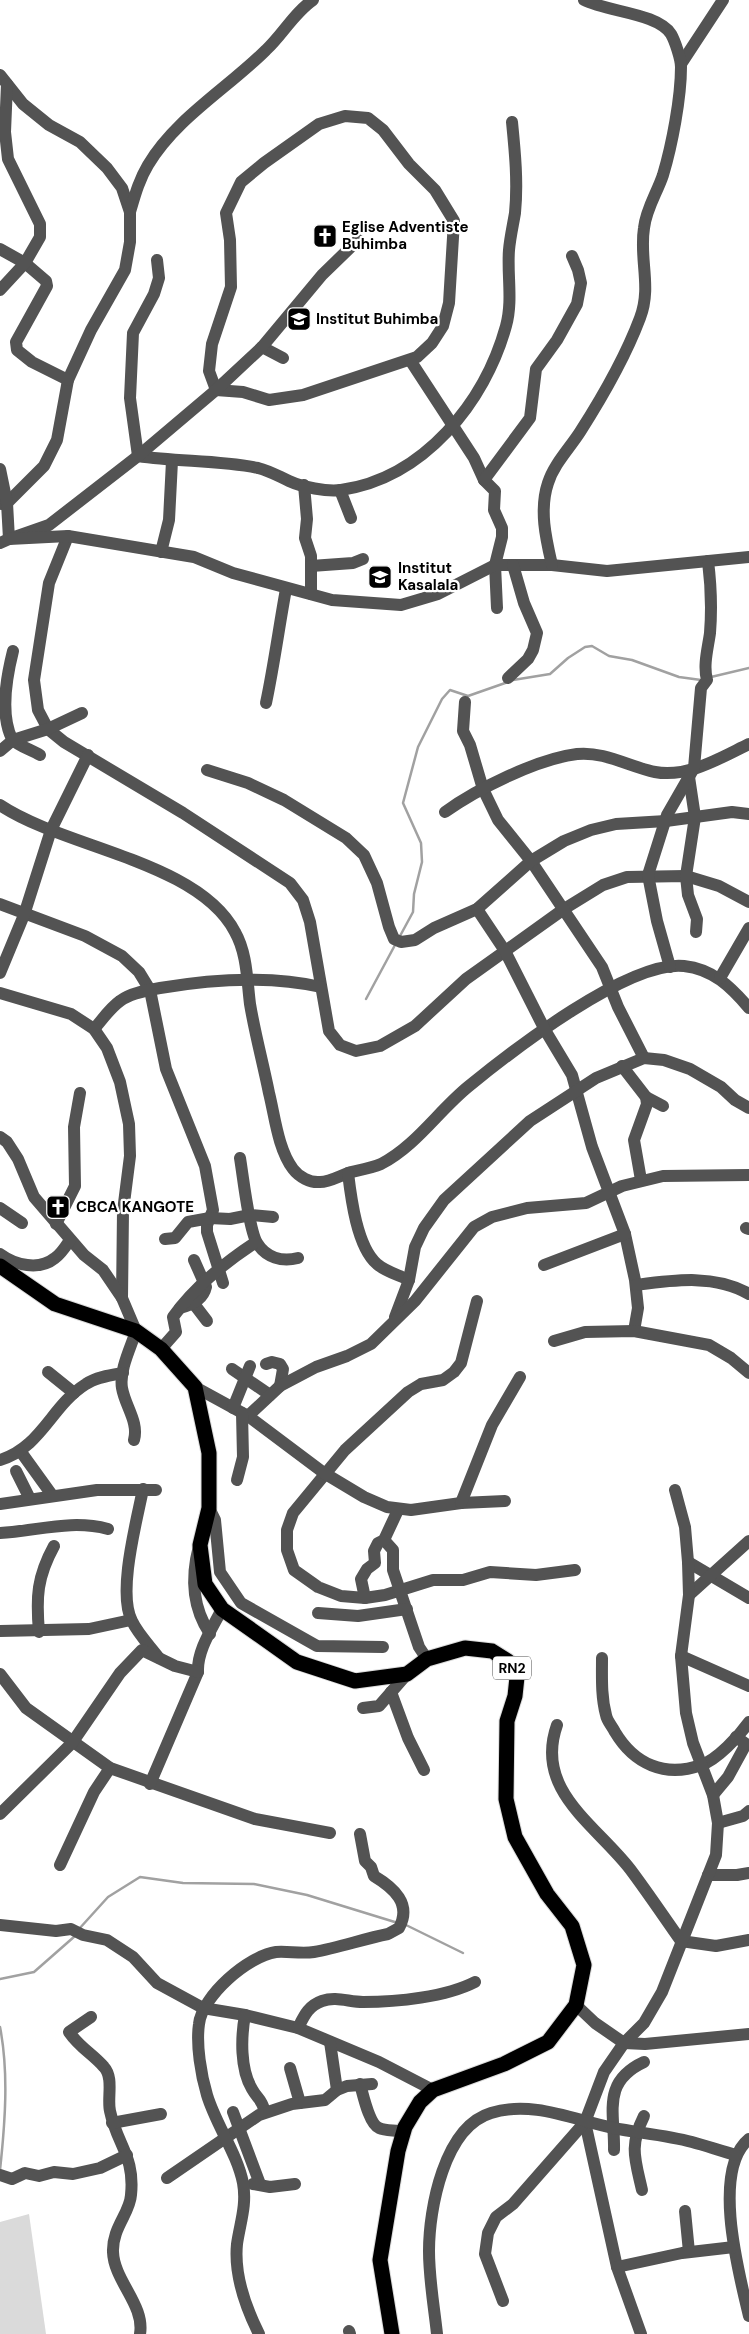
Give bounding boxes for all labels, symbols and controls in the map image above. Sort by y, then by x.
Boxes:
place label: Eglise Adventiste Buhimba [342,217,469,254]
church icon: Eglise Adventiste Buhimba [312,223,338,249]
school or university icon: Institut Buhimba [286,306,312,332]
place label: Institut Buhimba [316,309,438,329]
place label: Institut Kasalala [398,558,458,595]
school or university icon: Institut Kasalala [367,564,393,590]
church icon: CBCA KANGOTE [45,1194,71,1220]
place label: CBCA KANGOTE [76,1197,194,1217]
road number: RN2 [493,1656,531,1680]

